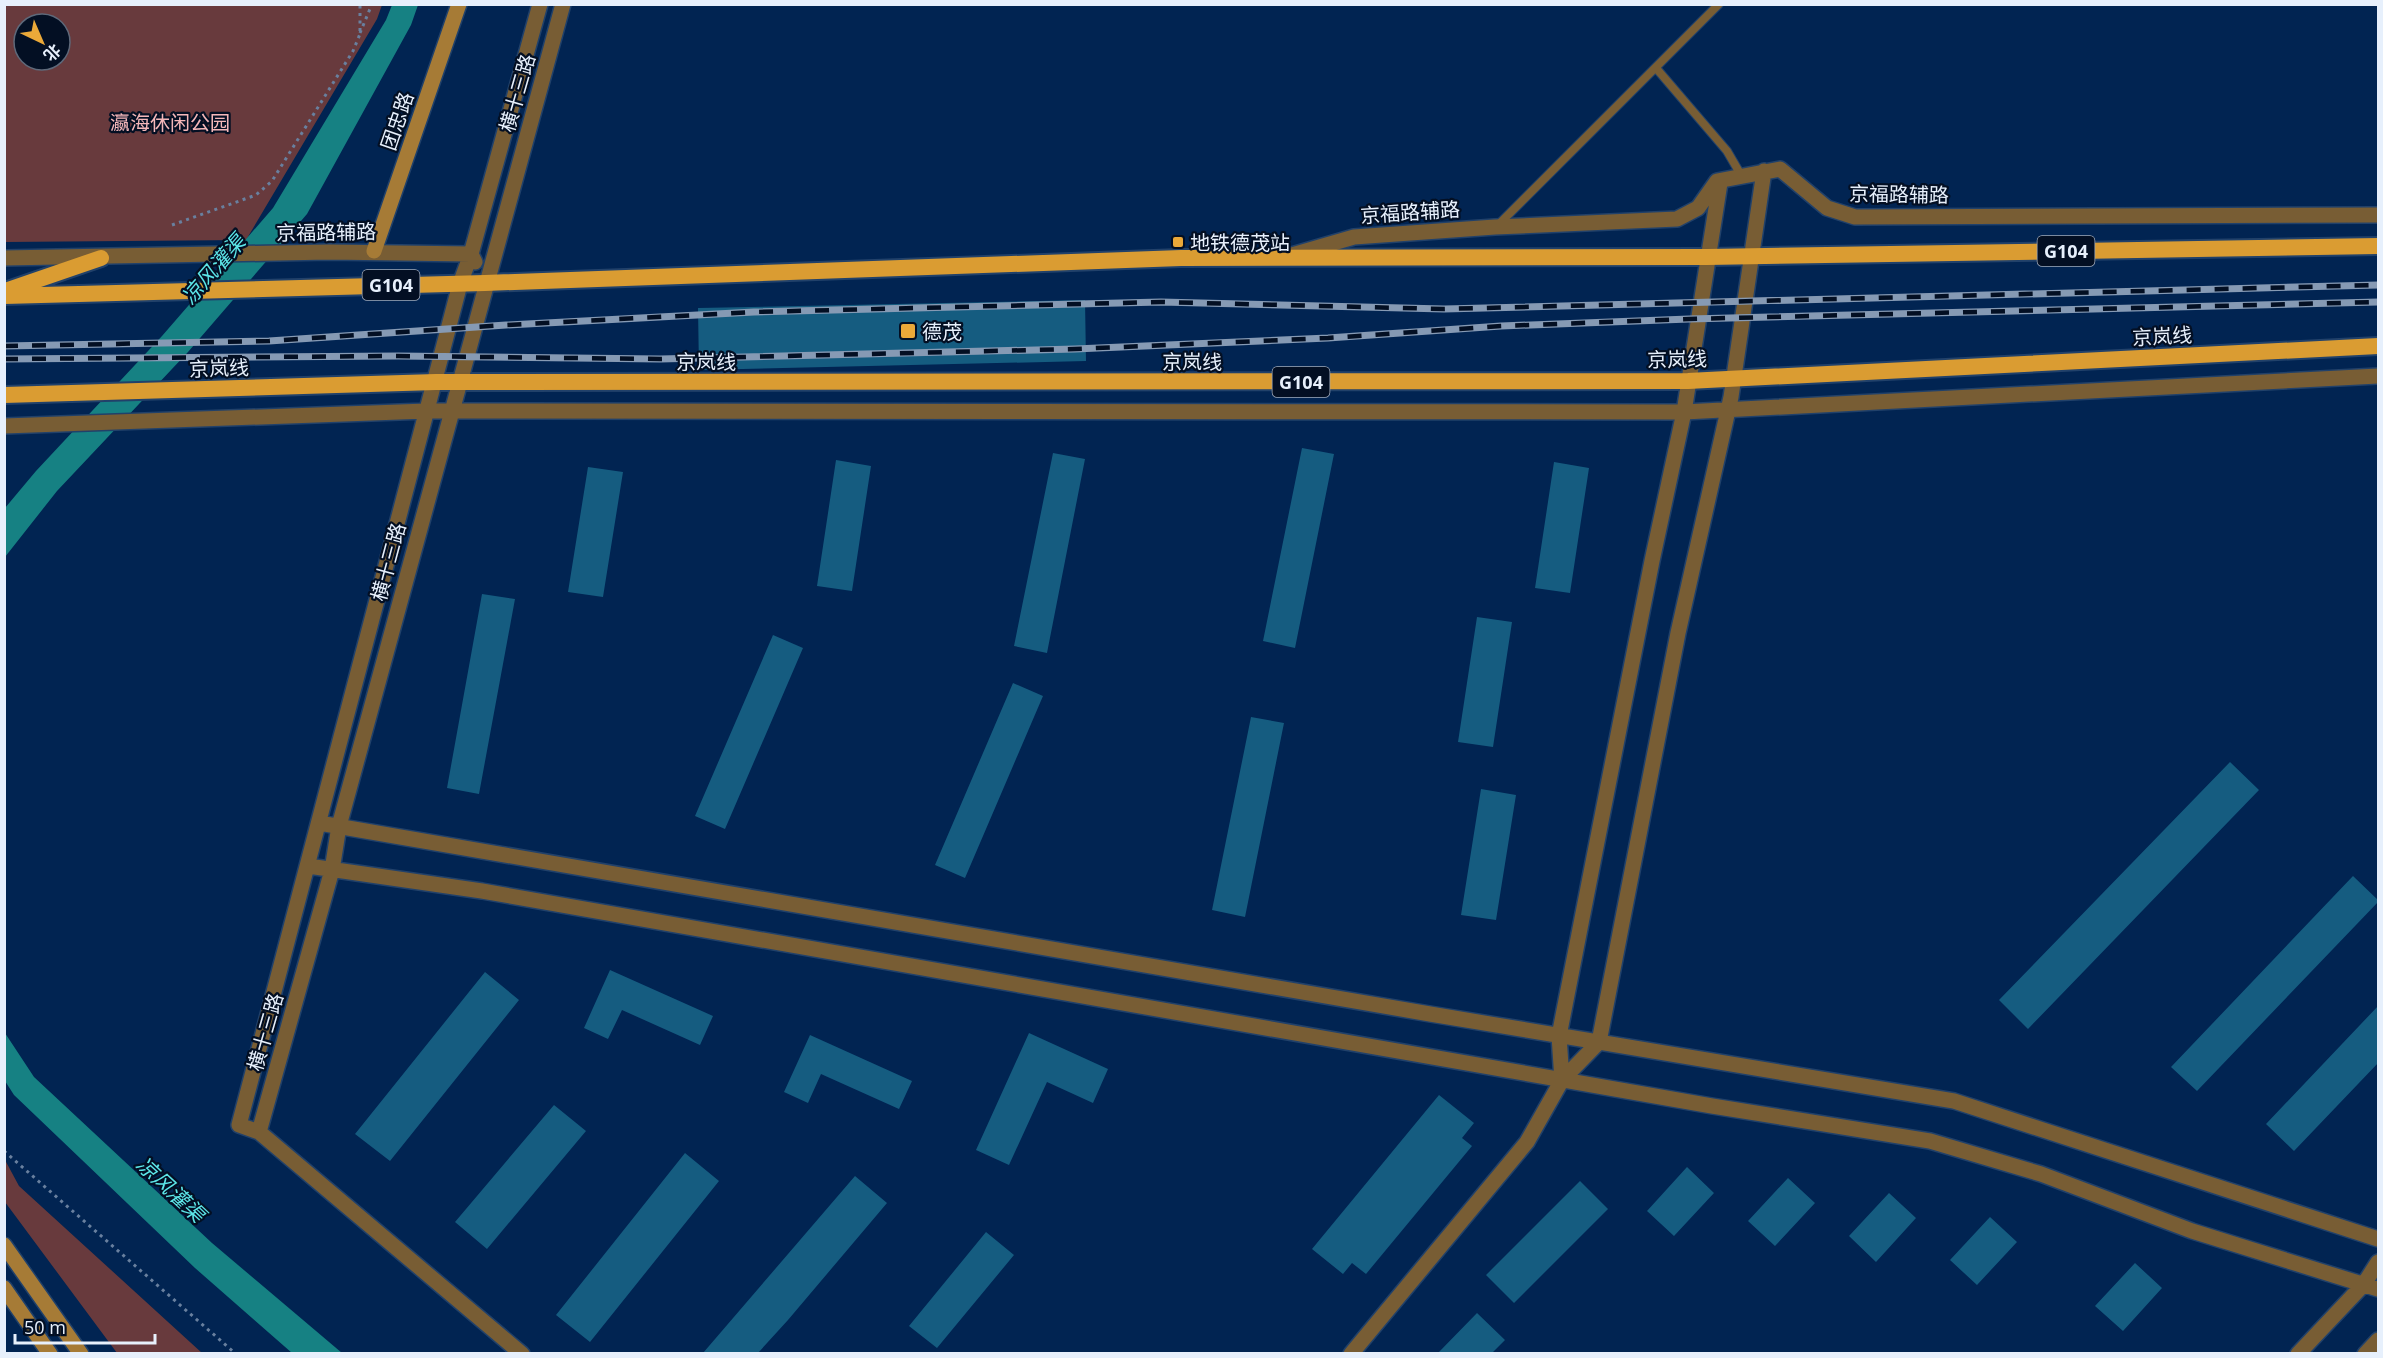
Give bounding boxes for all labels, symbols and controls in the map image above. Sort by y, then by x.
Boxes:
north arrow [12,12,72,72]
text: 北 [39,39,66,66]
street label: 横十三路 [493,51,541,135]
street label: 团忠路 [374,88,420,154]
park label: 瀛海休闲公园 [110,109,230,136]
street label: 京福路辅路 [1849,180,1949,208]
street label: 京福路辅路 [1359,195,1461,229]
street label: 京福路辅路 [276,218,376,246]
water label: 凉风灌渠 [175,226,253,310]
place label: 地铁德茂站 [1190,229,1290,256]
marker: 地铁德茂站 [1171,235,1185,249]
road number: G104 [2038,236,2094,266]
road number: G104 [362,270,420,300]
place label: 德茂 [922,318,962,345]
street label: 京岚线 [2131,321,2193,351]
marker: 德茂 [899,322,917,340]
street label: 京岚线 [1647,345,1707,373]
street label: 京岚线 [676,348,736,375]
street label: 京岚线 [1162,348,1222,375]
street label: 京岚线 [189,353,249,383]
road number: G104 [1272,367,1330,397]
street label: 横十三路 [365,520,411,604]
street label: 横十三路 [241,990,289,1074]
water label: 凉风灌渠 [131,1150,213,1230]
scale bar [15,1307,154,1345]
text: 50 m [24,1315,66,1339]

